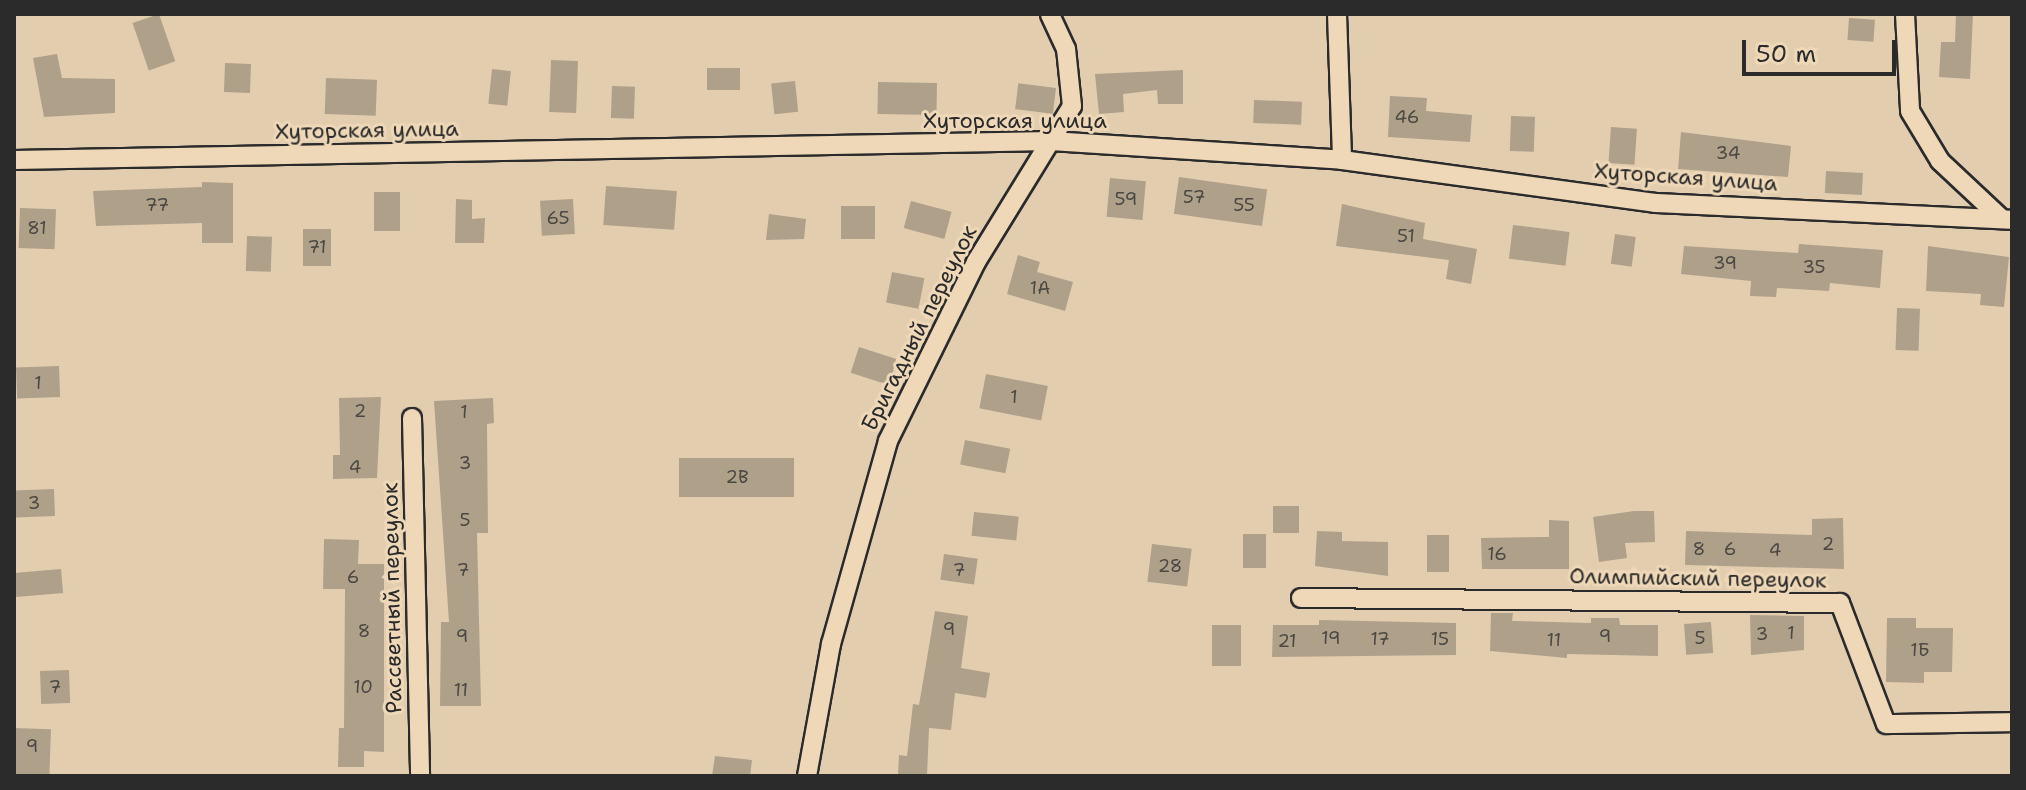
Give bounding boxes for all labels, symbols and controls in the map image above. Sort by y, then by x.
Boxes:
scale bar [1746,24,1900,74]
text: 50 m [1756,38,1816,70]
house number: 46 [1395,106,1419,128]
street label: Хуторская улица [923,108,1107,134]
street label: Хуторская улица [275,115,459,145]
house number: 34 [1716,142,1740,164]
street label: Хуторская улица [1593,157,1779,197]
house number: 57 [1183,186,1205,208]
house number: 59 [1115,188,1137,210]
house number: 77 [145,194,169,216]
house number: 55 [1233,194,1255,216]
house number: 65 [547,207,569,229]
house number: 81 [27,217,47,239]
street label: Бригадный переулок [856,221,982,435]
house number: 51 [1397,225,1415,247]
house number: 71 [307,236,327,258]
house number: 39 [1713,252,1737,274]
house number: 35 [1802,256,1826,278]
house number: 1А [1030,277,1050,299]
house number: 1 [34,372,42,394]
house number: 1 [1010,386,1018,408]
house number: 2 [354,400,366,422]
house number: 1 [460,401,468,423]
house number: 3 [459,452,471,474]
house number: 4 [349,456,361,478]
house number: 2В [725,466,749,488]
street label: Рассветный переулок [377,482,407,714]
house number: 3 [28,492,40,514]
house number: 5 [459,509,471,531]
house number: 2 [1822,533,1834,555]
house number: 8 [1693,538,1705,560]
house number: 6 [1724,538,1736,560]
house number: 4 [1769,539,1781,561]
house number: 16 [1487,543,1507,565]
house number: 28 [1158,555,1182,577]
house number: 7 [457,559,469,581]
house number: 7 [953,559,965,581]
street label: Олимпийский переулок [1569,563,1827,593]
house number: 6 [347,566,359,588]
house number: 9 [943,618,955,640]
house number: 8 [358,620,370,642]
house number: 1 [1787,622,1795,644]
house number: 3 [1756,623,1768,645]
house number: 9 [456,625,468,647]
house number: 9 [1599,625,1611,647]
house number: 19 [1321,627,1341,649]
house number: 5 [1694,627,1706,649]
house number: 17 [1370,628,1390,650]
house number: 15 [1431,628,1449,650]
house number: 11 [1547,629,1561,651]
house number: 21 [1277,630,1297,652]
house number: 1Б [1910,639,1930,661]
house number: 7 [49,676,61,698]
house number: 10 [353,676,373,698]
house number: 11 [454,679,468,701]
house number: 9 [26,735,38,757]

